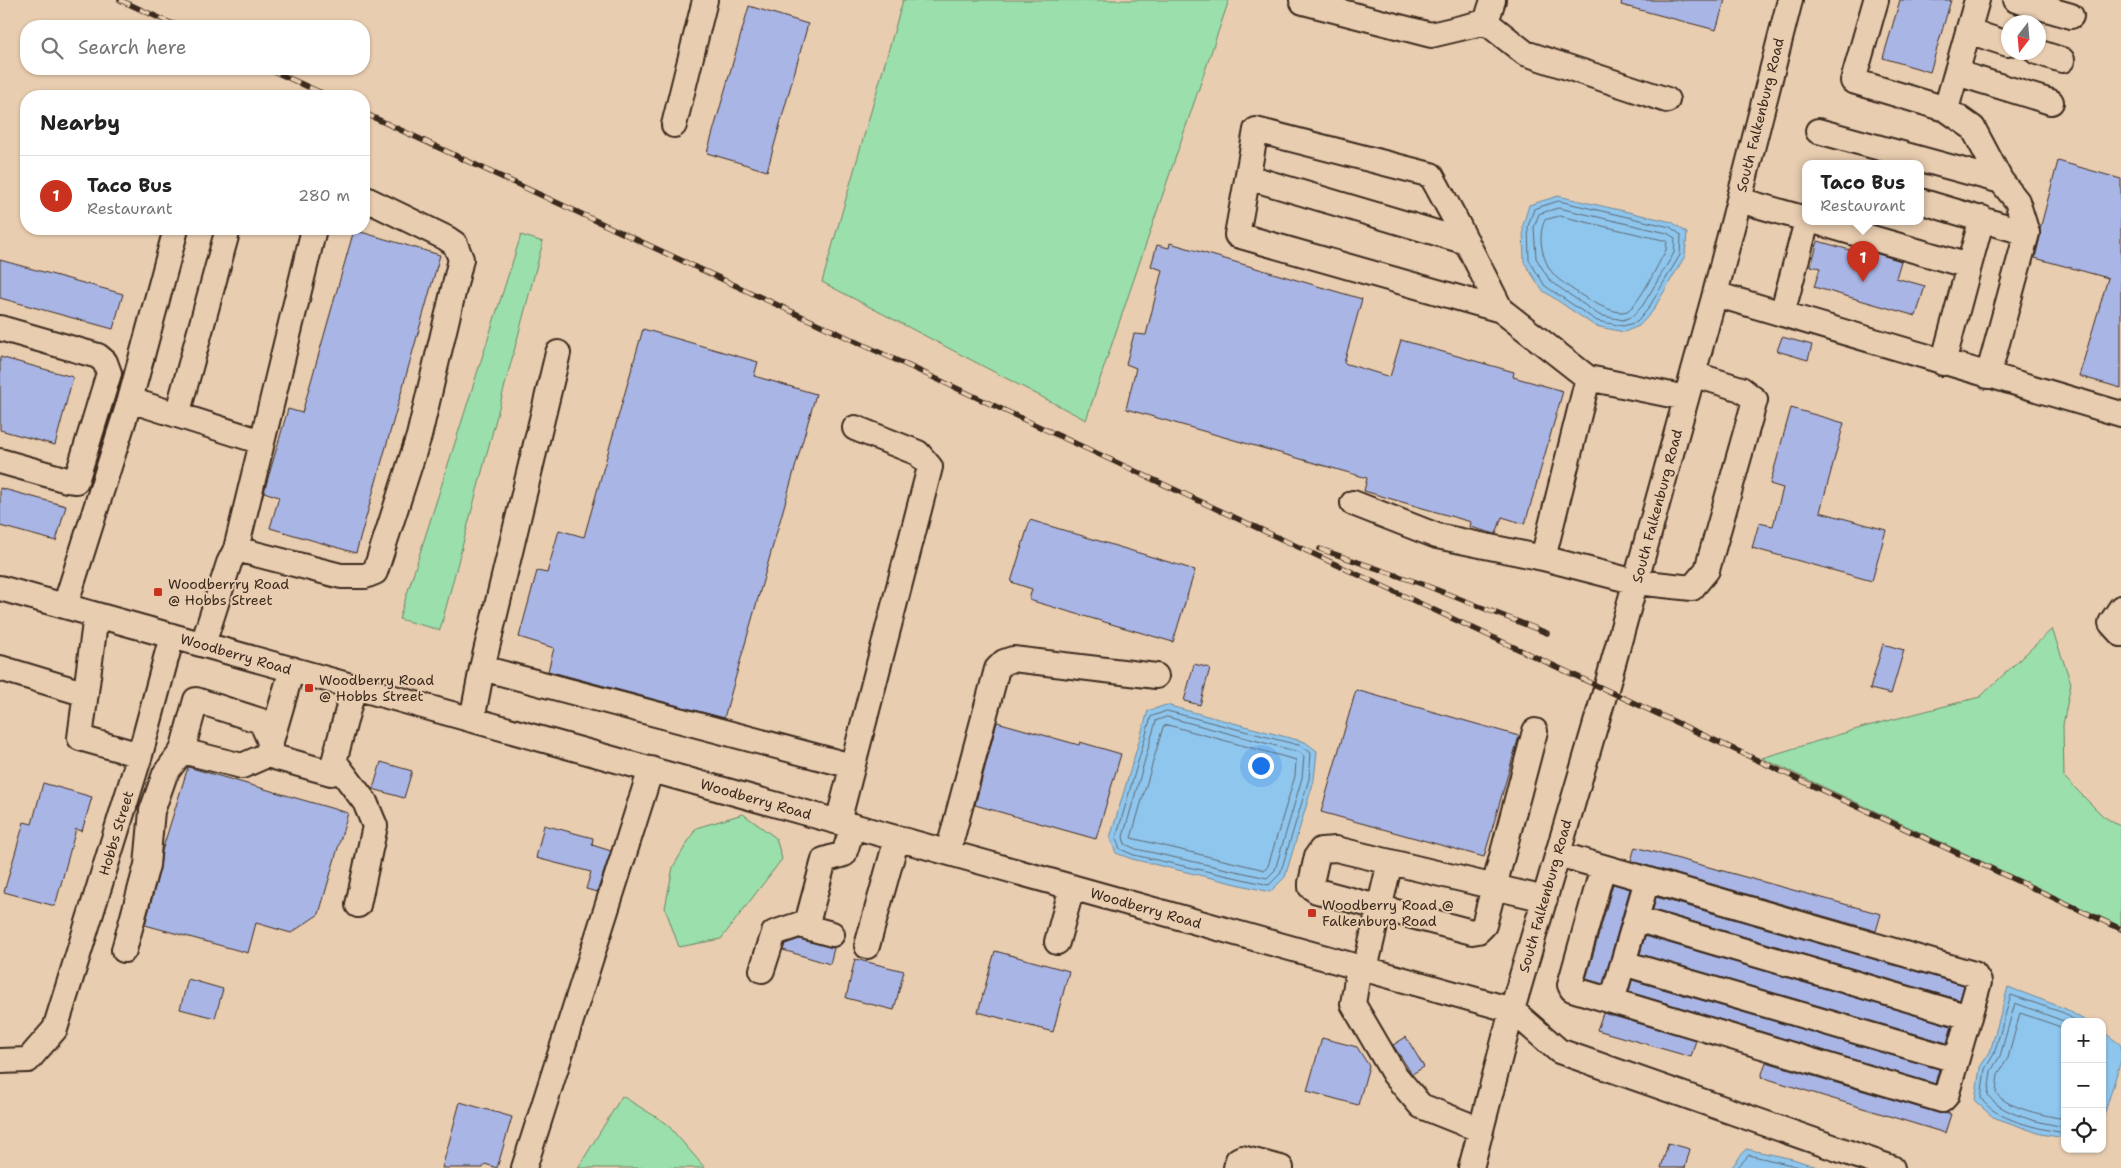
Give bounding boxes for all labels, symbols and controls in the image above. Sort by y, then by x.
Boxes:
north arrow [2001,15,2046,60]
search box [20,20,370,75]
icon: search [38,34,66,62]
text: Search here [78,35,187,60]
street label: South Falkenburg Road [1732,36,1788,194]
text: Nearby [40,109,120,137]
popup [1802,160,1924,225]
text: Taco Bus [1820,170,1905,195]
text: Taco Bus [87,173,172,198]
text: 1 [52,185,60,206]
text: 280 m [298,185,350,206]
text: Restaurant [1820,195,1906,216]
text: Restaurant [87,198,173,219]
pin: 1 [1847,241,1879,282]
street label: South Falkenburg Road [1628,427,1686,585]
place label: Woodberrry Road @ Hobbs Street [168,575,289,609]
marker: Woodberrry Road @ Hobbs Street [152,586,164,598]
street label: Woodberry Road [178,629,294,679]
place label: Woodberry Road @ Hobbs Street [319,671,434,705]
marker: Woodberry Road @ Hobbs Street [303,682,315,694]
your location [1248,753,1274,779]
street label: Woodberry Road [698,774,814,824]
street label: Hobbs Street [95,788,137,878]
street label: South Falkenburg Road [1515,817,1575,975]
street label: Woodberry Road [1088,883,1204,933]
place label: Woodberry Road @ Falkenburg Road [1322,896,1454,930]
marker: Woodberry Road @ Falkenburg Road [1306,907,1318,919]
map controls [2061,1018,2106,1153]
button: + [2061,1018,2106,1063]
button: − [2061,1063,2106,1108]
button: locate [2061,1108,2106,1153]

